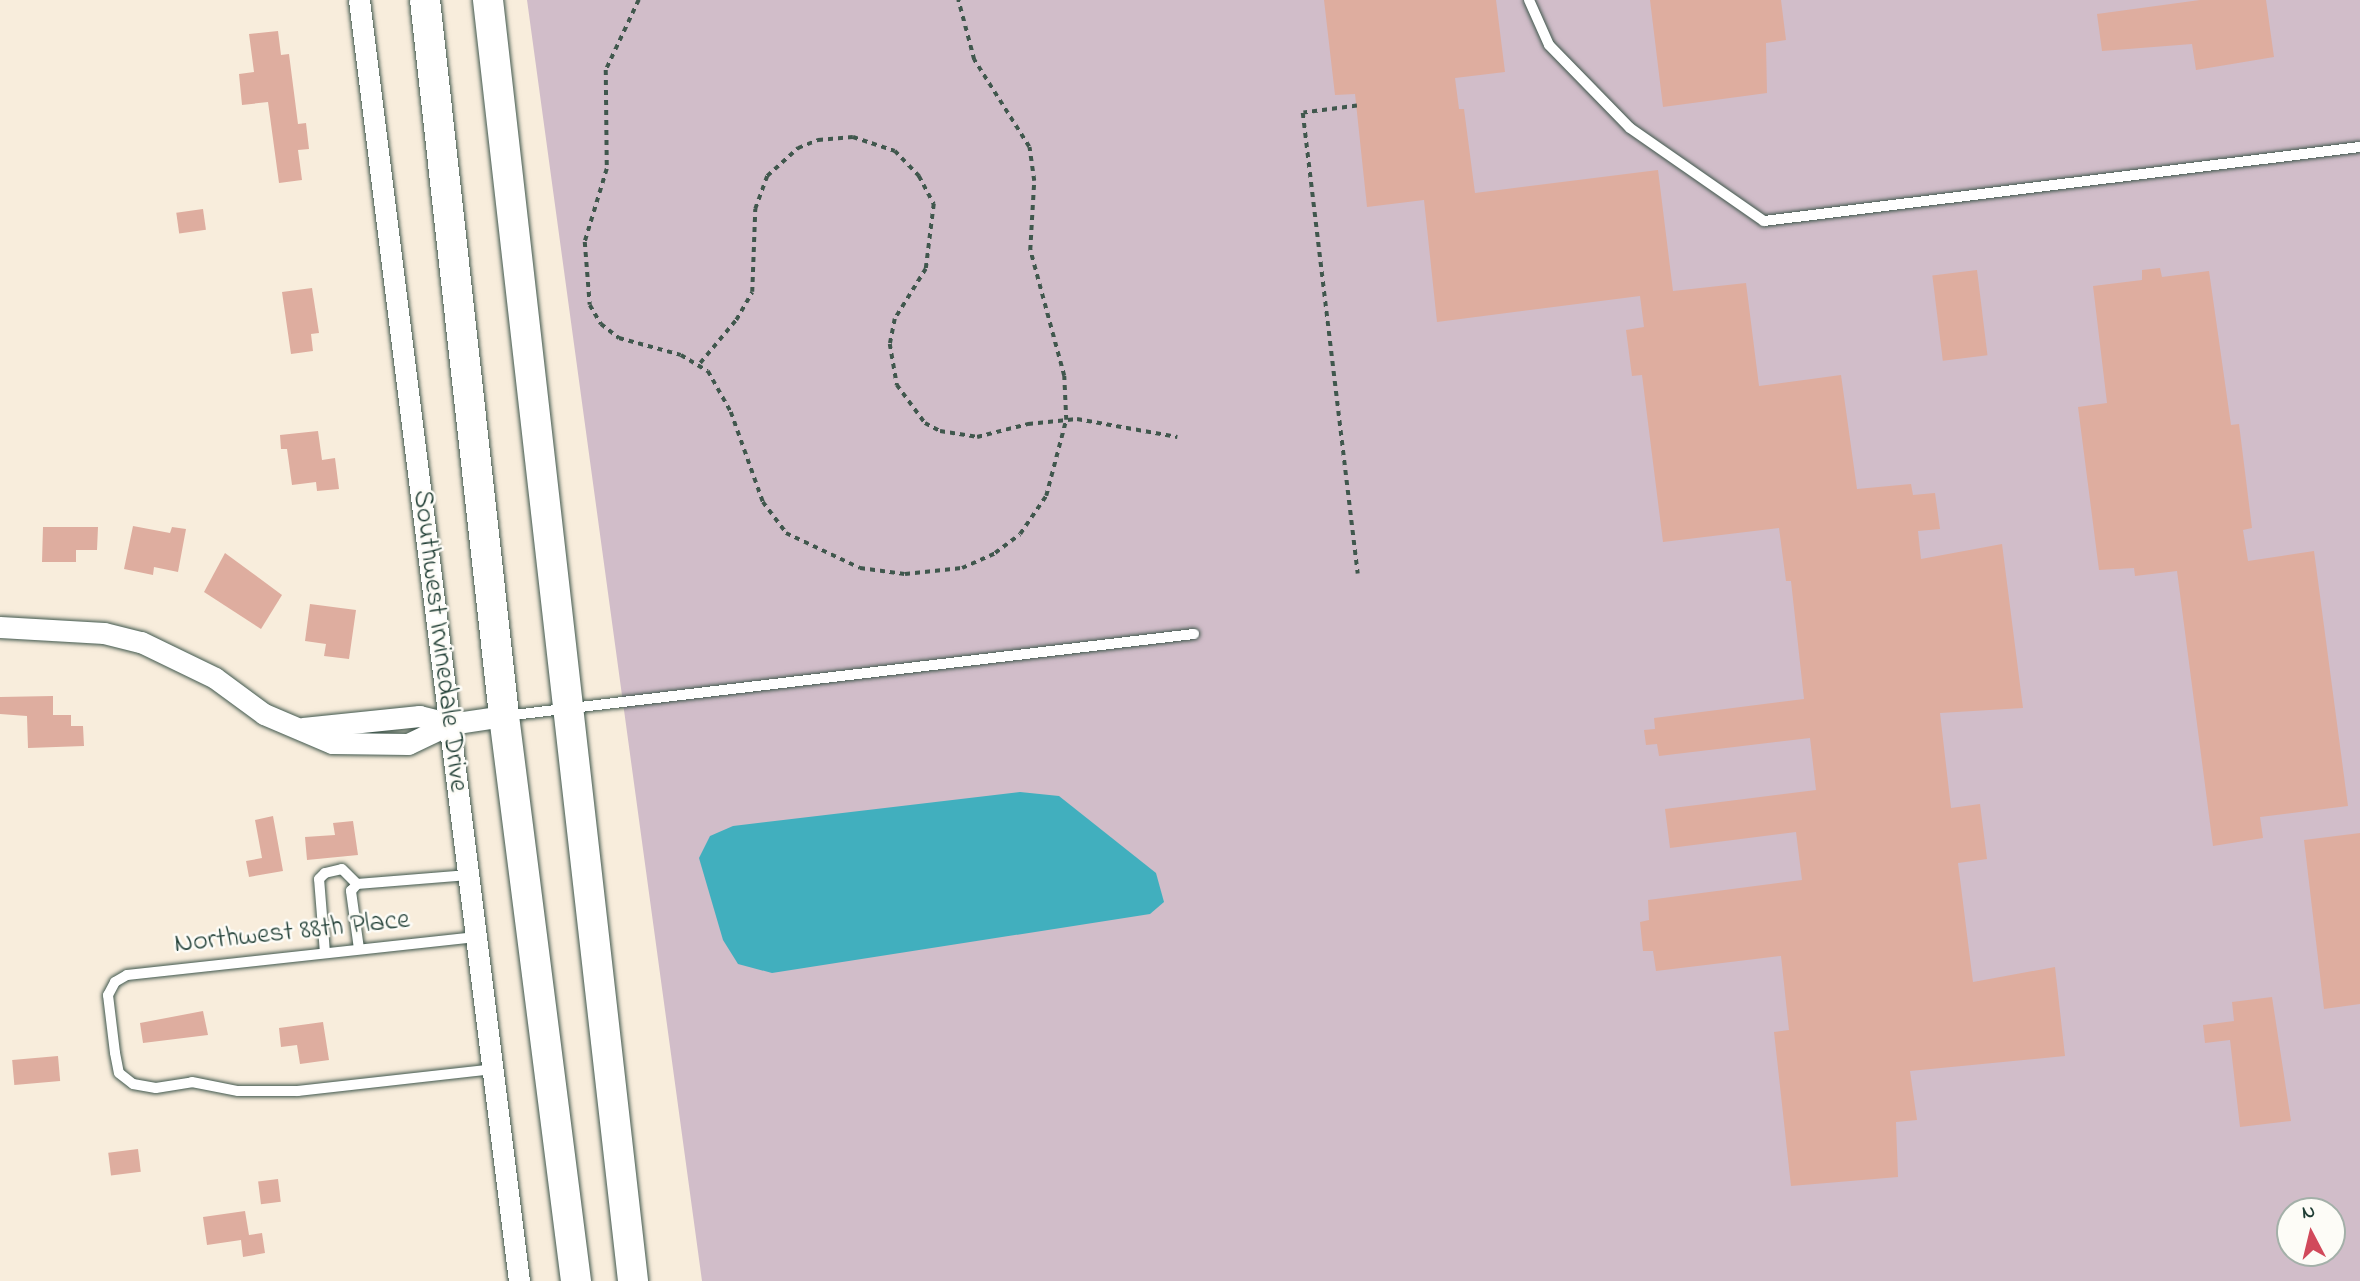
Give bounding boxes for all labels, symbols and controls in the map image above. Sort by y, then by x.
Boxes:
street label: Southwest Irvinedale Drive [404,488,474,794]
street label: Northwest 88th Place [173,904,411,962]
north arrow [2276,1197,2346,1267]
text: N [2301,1198,2317,1227]

